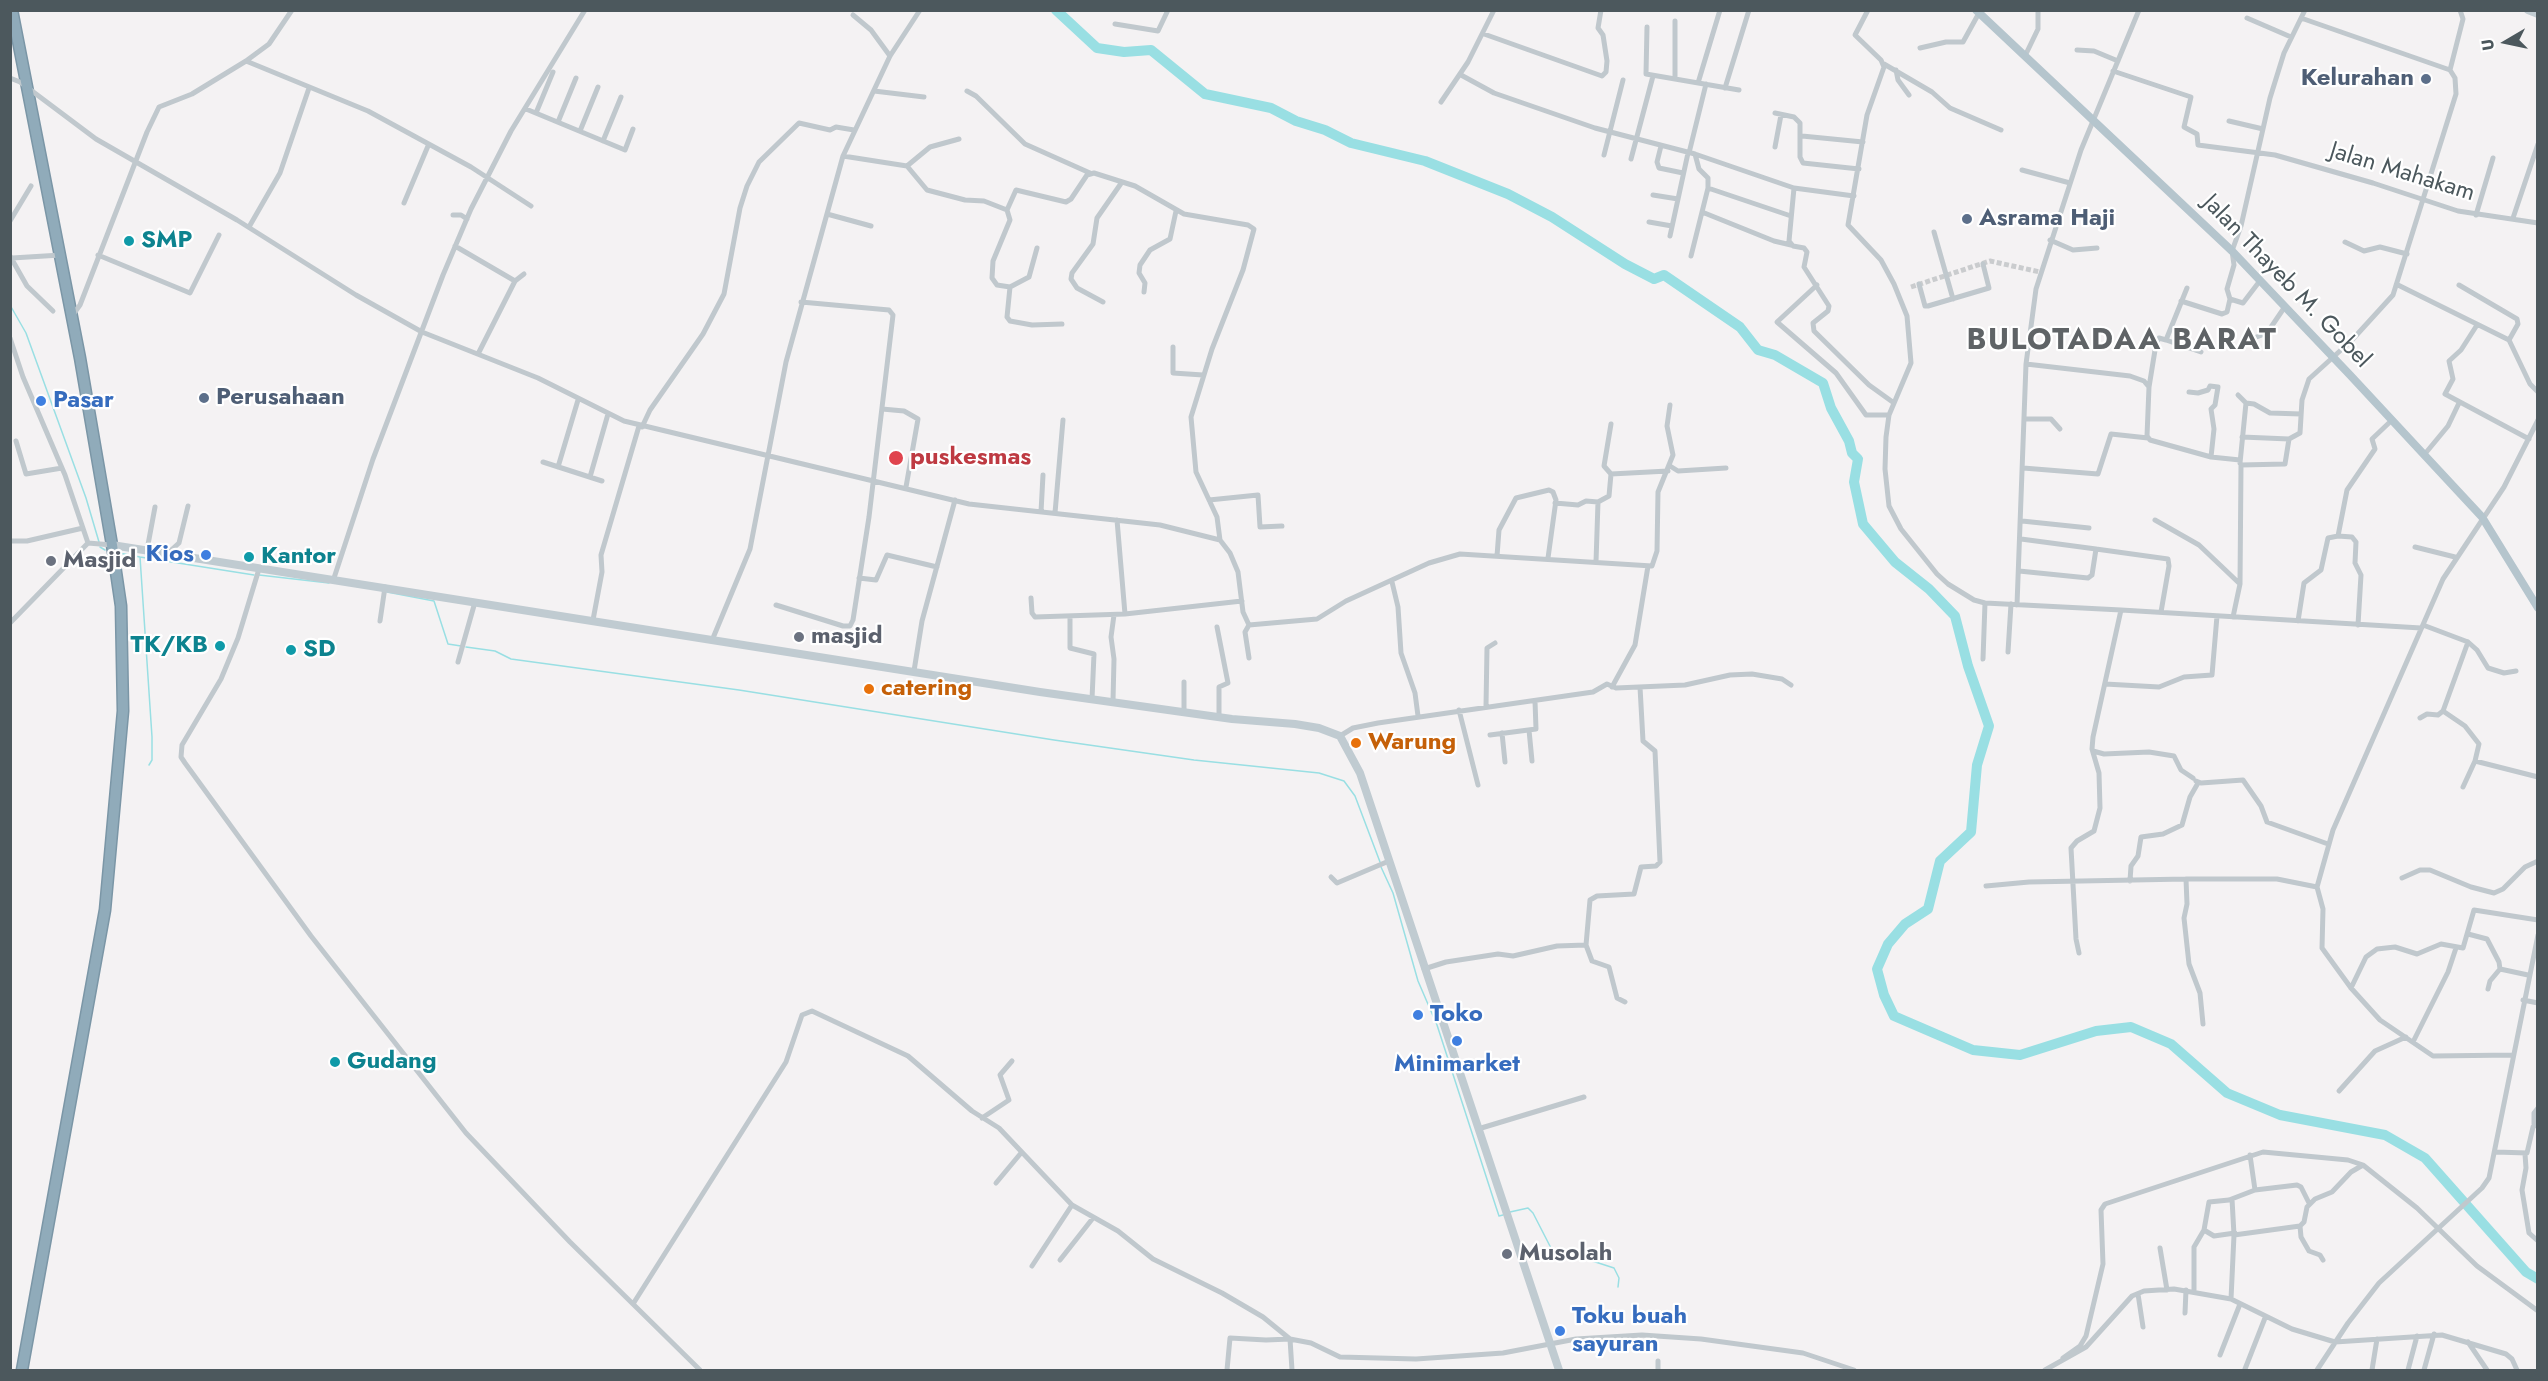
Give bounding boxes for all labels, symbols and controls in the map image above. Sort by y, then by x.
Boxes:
north arrow [2476,12,2536,72]
text: U [2475,38,2500,52]
place label: Kelurahan [2301,65,2414,93]
marker: Kelurahan [2419,72,2433,86]
street label: Jalan Mahakam [2326,137,2478,209]
street label: Jalan Thayeb M. Gobel [2196,189,2376,375]
place label: Asrama Haji [1979,205,2115,233]
marker: Asrama Haji [1960,212,1974,226]
place label: SMP [141,227,192,255]
marker: SMP [122,234,136,248]
district label: BULOTADAA BARAT [1967,324,2277,360]
place label: Perusahaan [216,384,345,412]
place label: Pasar [53,387,114,415]
marker: Perusahaan [197,391,211,405]
marker: Pasar [34,394,48,408]
place label: puskesmas [910,444,1031,472]
marker: puskesmas [887,449,905,467]
place label: Kios [145,541,194,569]
place label: Kantor [261,543,336,571]
place label: Masjid [63,547,136,575]
marker: Kios [199,548,213,562]
marker: Kantor [242,550,256,564]
marker: Masjid [44,554,58,568]
place label: masjid [811,623,883,651]
marker: masjid [792,630,806,644]
place label: TK/KB [130,632,208,660]
place label: SD [303,636,336,664]
marker: TK/KB [213,639,227,653]
marker: SD [284,643,298,657]
place label: catering [881,675,972,703]
marker: catering [862,682,876,696]
place label: Warung [1368,729,1456,757]
marker: Warung [1349,736,1363,750]
place label: Toko [1430,1001,1483,1029]
marker: Toko [1411,1008,1425,1022]
marker: Minimarket [1450,1034,1464,1048]
place label: Gudang [347,1048,437,1076]
place label: Minimarket [1394,1051,1520,1079]
marker: Gudang [328,1055,342,1069]
place label: Musolah [1519,1240,1612,1268]
marker: Musolah [1500,1247,1514,1261]
place label: Toku buah sayuran [1572,1303,1687,1359]
marker: Toku buah sayuran [1553,1324,1567,1338]

